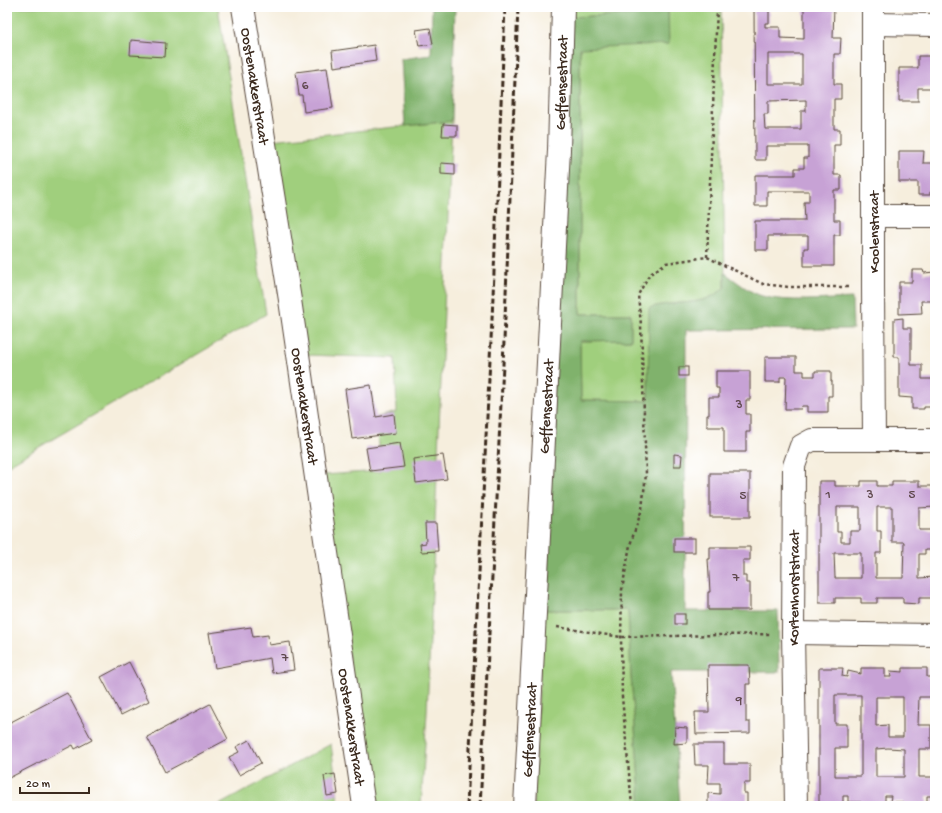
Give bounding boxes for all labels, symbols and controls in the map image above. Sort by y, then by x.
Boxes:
street label: Oostenakkerstraat [235,27,272,148]
street label: Geffensestraat [553,34,573,130]
house number: 6 [302,79,309,94]
street label: Koolenstraat [866,189,884,273]
street label: Oostenakkerstraat [286,347,321,468]
street label: Geffensestraat [536,357,559,454]
house number: 3 [735,398,743,413]
house number: 1 [824,488,831,503]
house number: 3 [866,488,874,503]
house number: 5 [909,488,916,503]
house number: 5 [740,489,747,504]
street label: Kortenhorststraat [786,529,805,646]
house number: 7 [732,571,741,586]
house number: 7 [281,651,290,666]
street label: Oostenakkerstraat [333,667,368,788]
street label: Geffensestraat [520,681,542,778]
house number: 9 [735,694,743,709]
scale bar [20,769,89,795]
text: 20 m [26,778,51,792]

